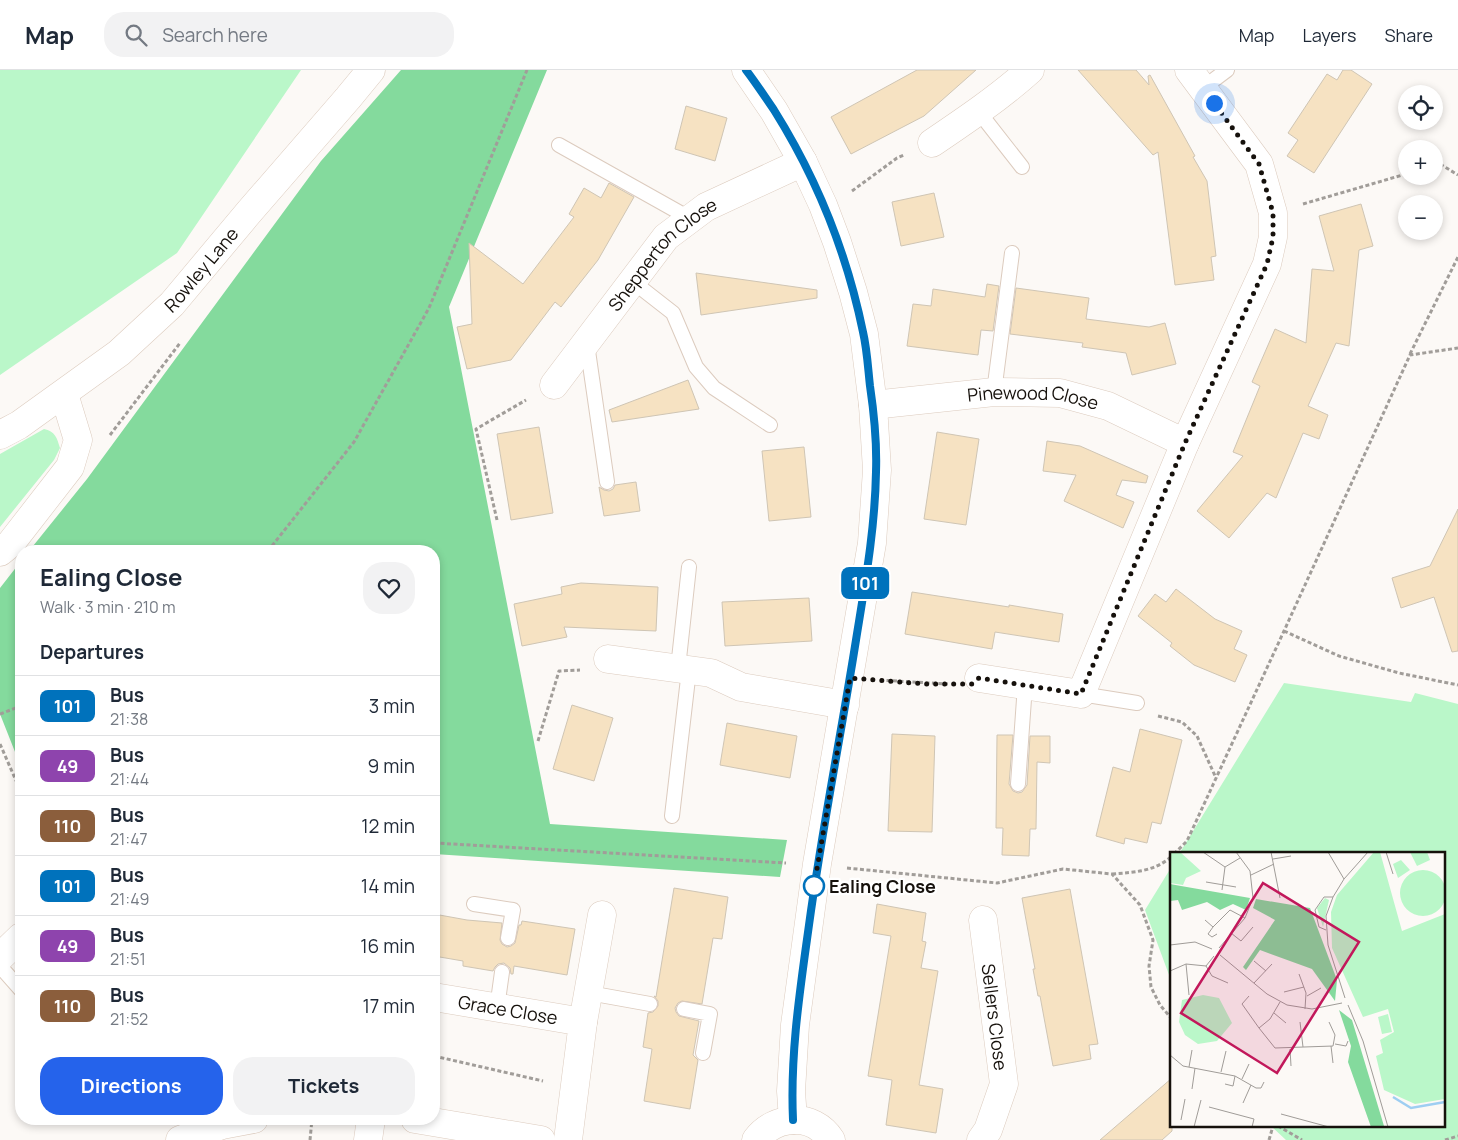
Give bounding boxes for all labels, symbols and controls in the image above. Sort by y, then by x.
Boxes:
search box [104,12,454,57]
text: Map [25,18,74,51]
icon: search [122,21,150,49]
text: Search here [162,22,268,48]
text: Map [1239,23,1274,47]
text: Layers [1302,23,1356,47]
text: Share [1384,23,1433,47]
map controls [1398,85,1443,240]
button: locate [1398,85,1443,130]
your location [1202,91,1227,116]
button: + [1398,140,1443,185]
street label: Shepperton Close [602,192,720,316]
button: − [1398,195,1443,240]
street label: Rowley Lane [159,222,243,317]
street label: Pinewood Close [966,380,1101,415]
text: Ealing Close [40,560,182,593]
button: heart [363,562,415,614]
line badge: 101 [836,567,894,599]
text: 101 [851,571,879,595]
text: Walk · 3 min · 210 m [40,596,176,618]
text: Departures [40,639,144,665]
text: Bus [110,682,144,708]
text: 3 min [369,693,415,719]
text: 101 [54,694,81,718]
text: 21:38 [110,708,148,730]
text: Bus [110,742,144,768]
text: 9 min [368,753,415,779]
text: 49 [57,754,78,778]
text: 21:44 [110,768,149,790]
text: Bus [110,802,144,828]
text: 12 min [361,813,415,839]
text: 110 [54,814,81,838]
text: 21:47 [110,828,148,850]
inset map [1170,852,1446,1128]
text: Bus [110,862,144,888]
text: 14 min [361,873,415,899]
text: 101 [54,874,81,898]
place label: Ealing Close [829,874,936,898]
marker: Ealing Close [803,875,825,897]
text: 21:49 [110,888,149,910]
text: Bus [110,922,144,948]
text: 16 min [360,933,415,959]
text: 49 [57,934,78,958]
text: 21:51 [110,948,146,970]
street label: Sellers Close [977,962,1013,1072]
text: Bus [110,982,144,1008]
street label: Grace Close [457,989,559,1030]
text: 17 min [362,993,415,1019]
text: 110 [54,994,81,1018]
text: 21:52 [110,1008,148,1030]
button: Directions [40,1057,223,1115]
button: Tickets [233,1057,415,1115]

